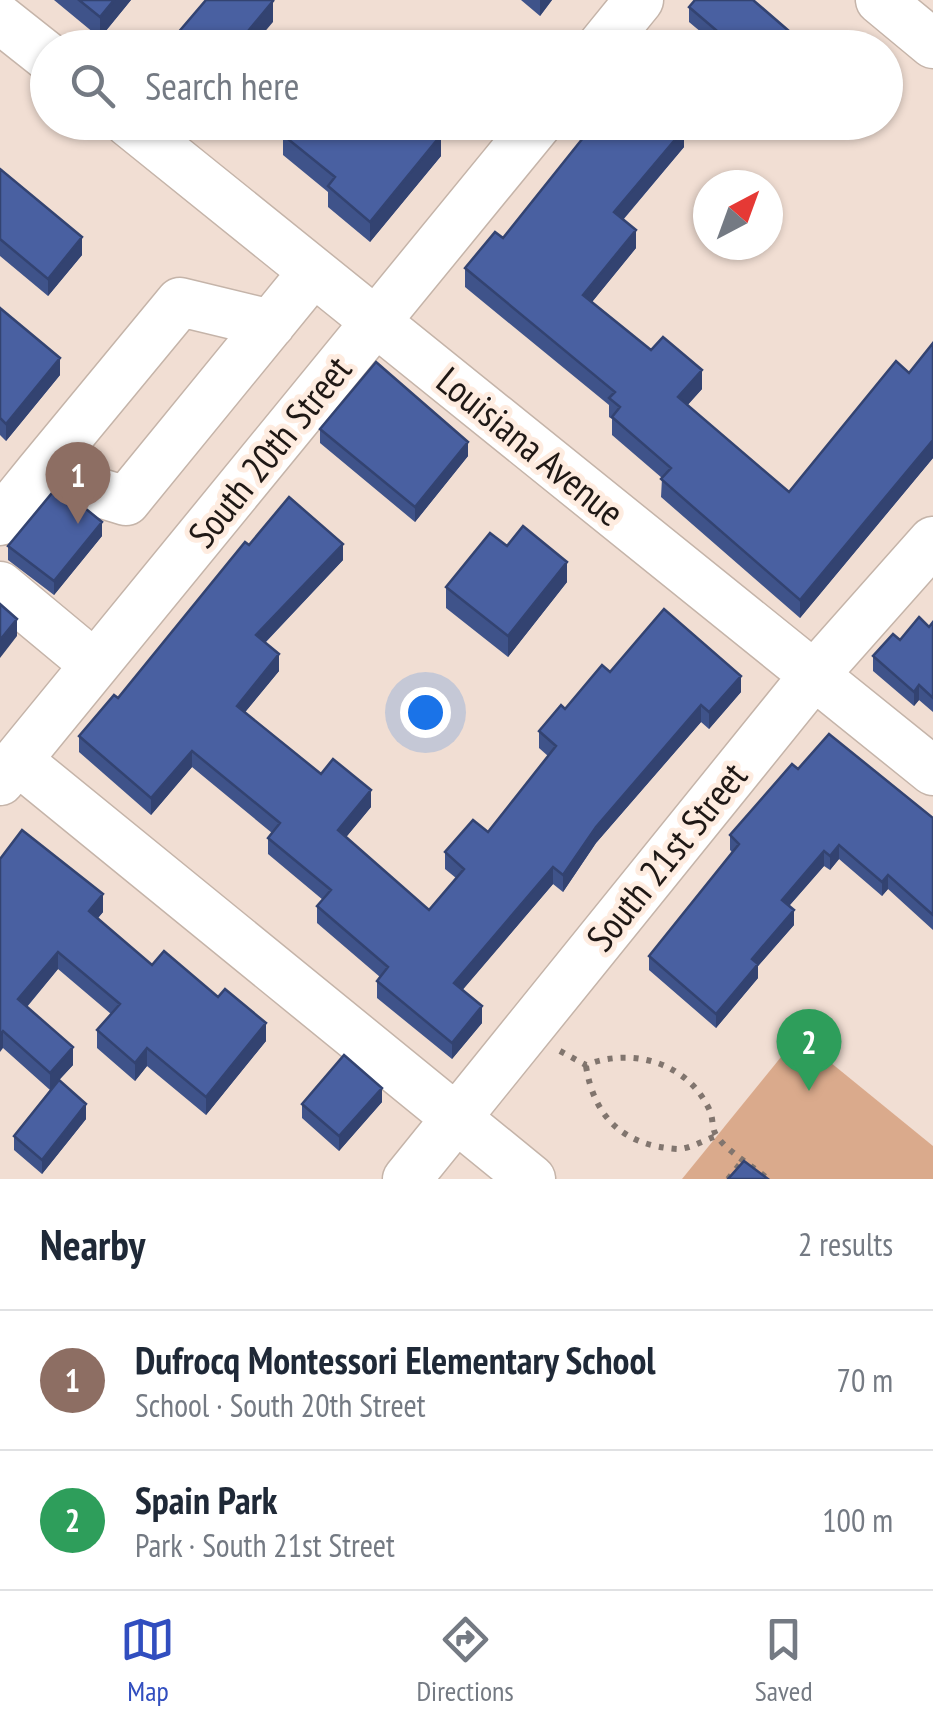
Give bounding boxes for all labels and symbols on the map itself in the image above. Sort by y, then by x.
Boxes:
north arrow [693,170,783,260]
street label: South 20th Street [177,345,361,557]
street label: Louisiana Avenue [427,356,634,536]
pin: 1 [46,442,110,524]
your location [400,687,451,738]
street label: South 21st Street [575,751,757,960]
pin: 2 [776,1008,842,1091]

